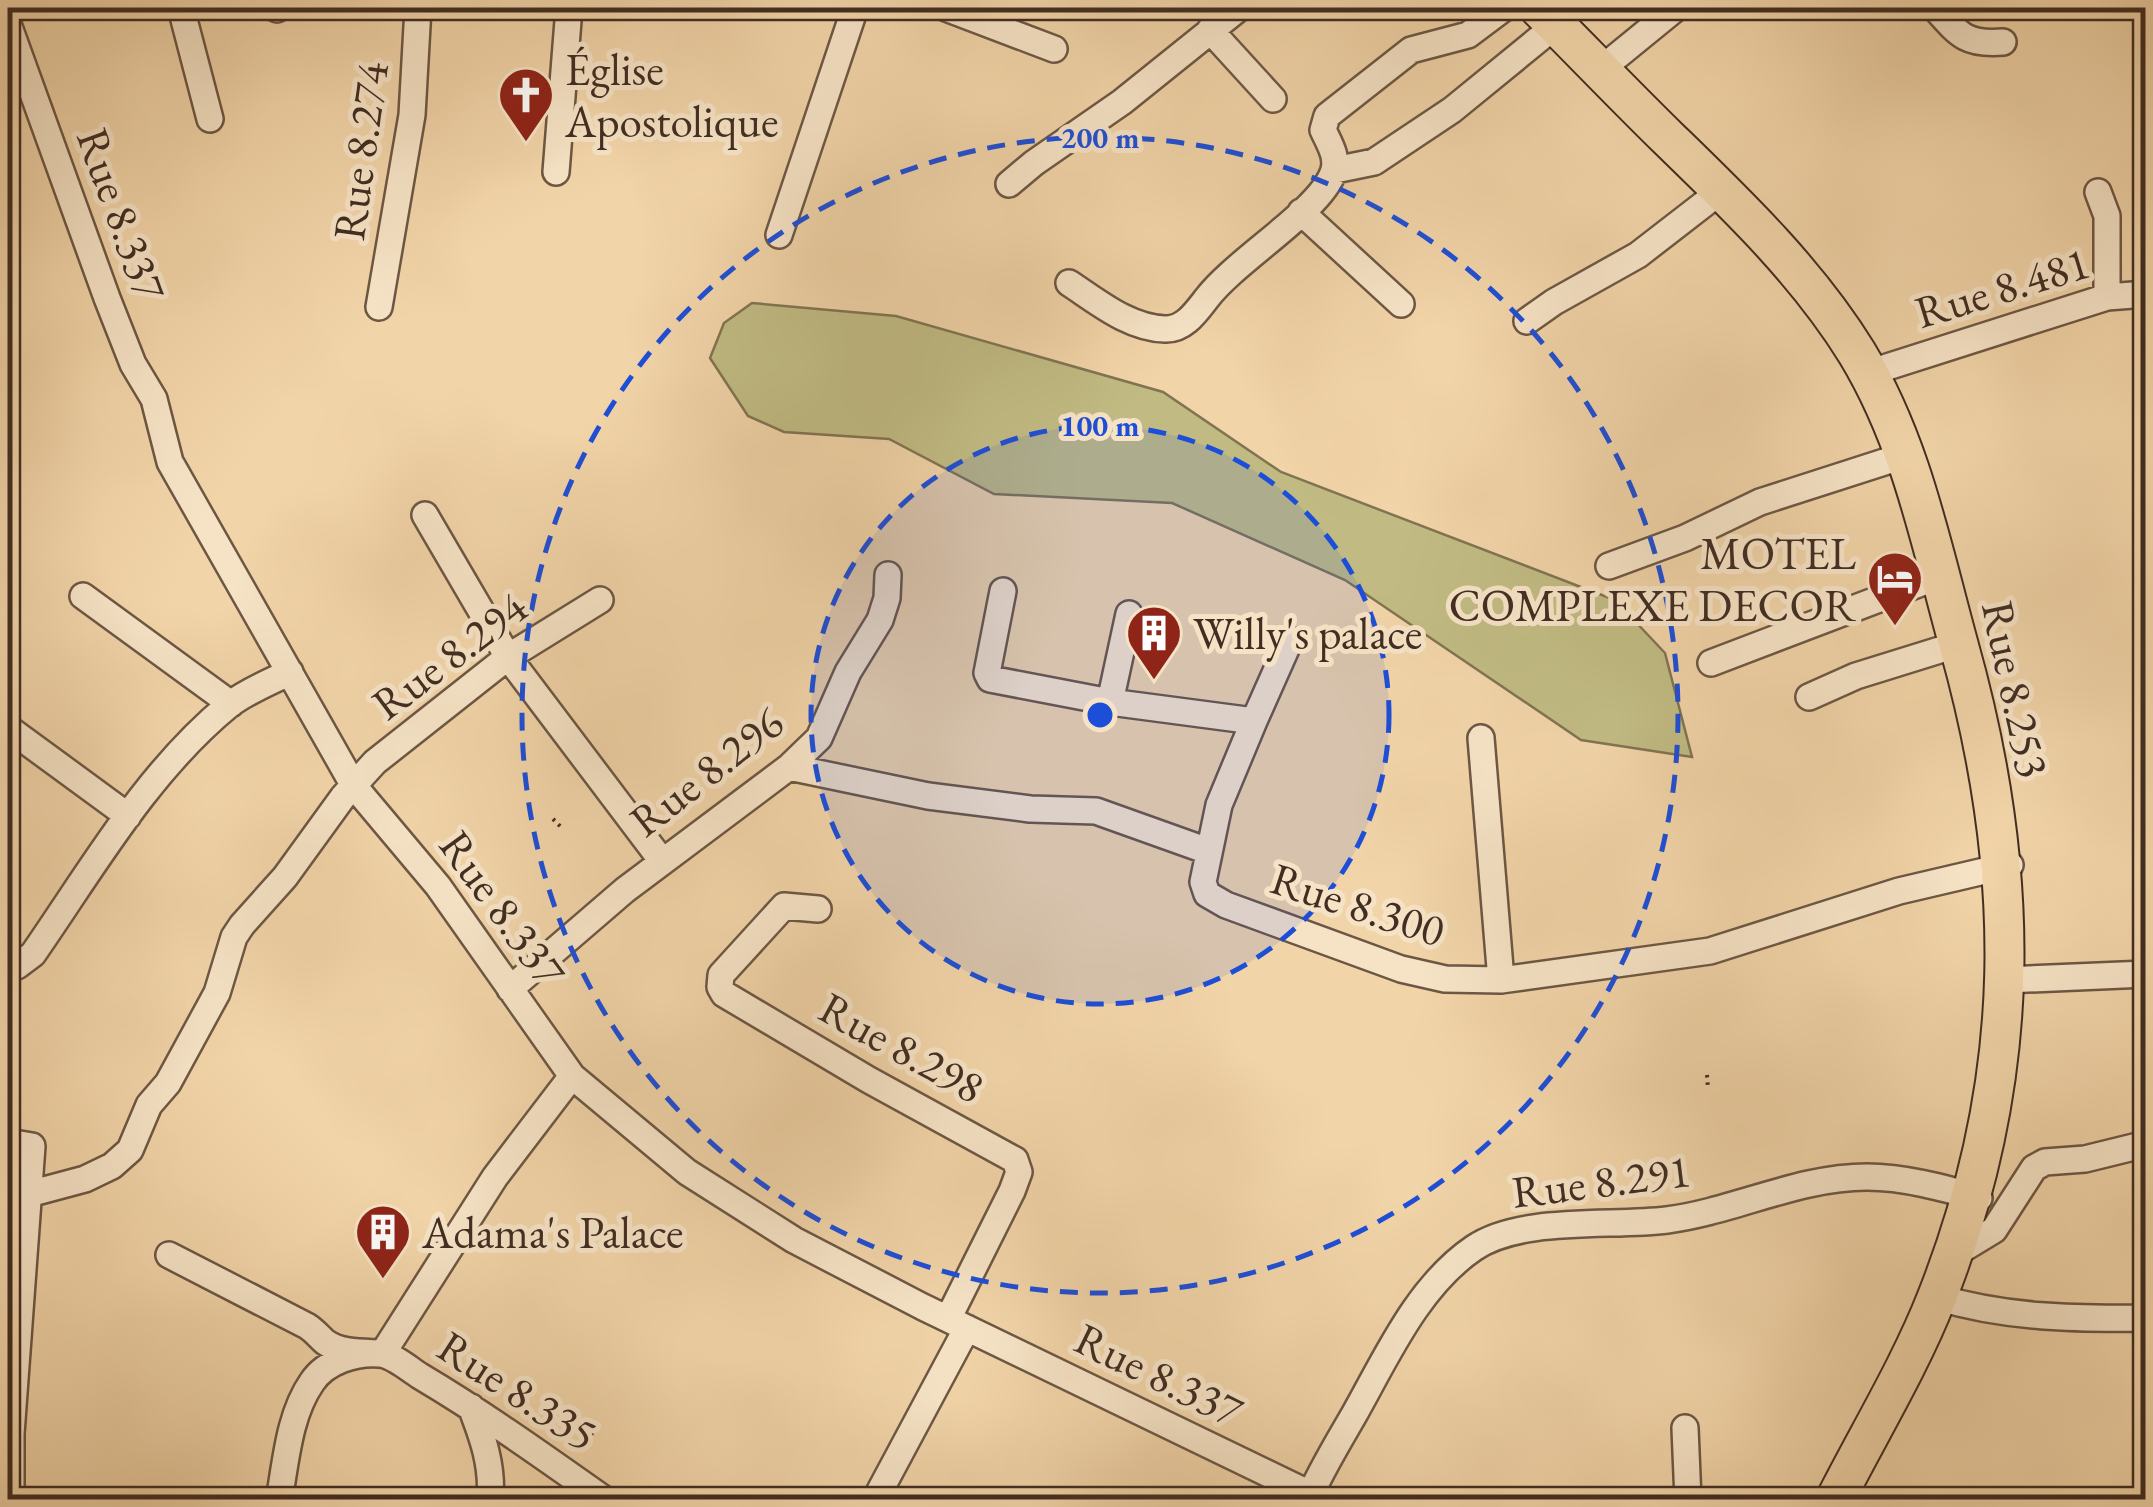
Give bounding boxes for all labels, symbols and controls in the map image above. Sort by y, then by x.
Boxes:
place label: Église Apostolique [564,40,779,150]
street label: Rue 8.274 [319,58,401,244]
church icon: Église Apostolique [496,65,556,144]
text: 200 m [1061,118,1139,157]
street label: Rue 8.337 [64,120,180,308]
street label: Rue 8.481 [1908,233,2096,341]
text: 100 m [1061,406,1139,445]
place label: MOTEL COMPLEXE DECOR [1449,524,1857,634]
hotel icon: MOTEL COMPLEXE DECOR [1865,549,1925,628]
street label: Rue 8.294 [360,578,538,732]
street label: Rue 8.253 [1969,595,2063,783]
building icon: Willy's palace [1124,603,1184,682]
place label: Willy's palace [1193,604,1422,662]
street label: Rue 8.296 [618,693,794,849]
centre of rings [1082,697,1118,733]
street label: Rue 8.337 [427,819,579,998]
street label: Rue 8.300 [1264,849,1452,959]
street label: Rue 8.298 [810,978,994,1116]
street label: Rue 8.291 [1509,1141,1693,1221]
building icon: Adama's Palace [353,1202,413,1281]
place label: Adama's Palace [421,1203,684,1261]
street label: Rue 8.337 [1066,1309,1253,1439]
street label: Rue 8.335 [427,1317,609,1463]

